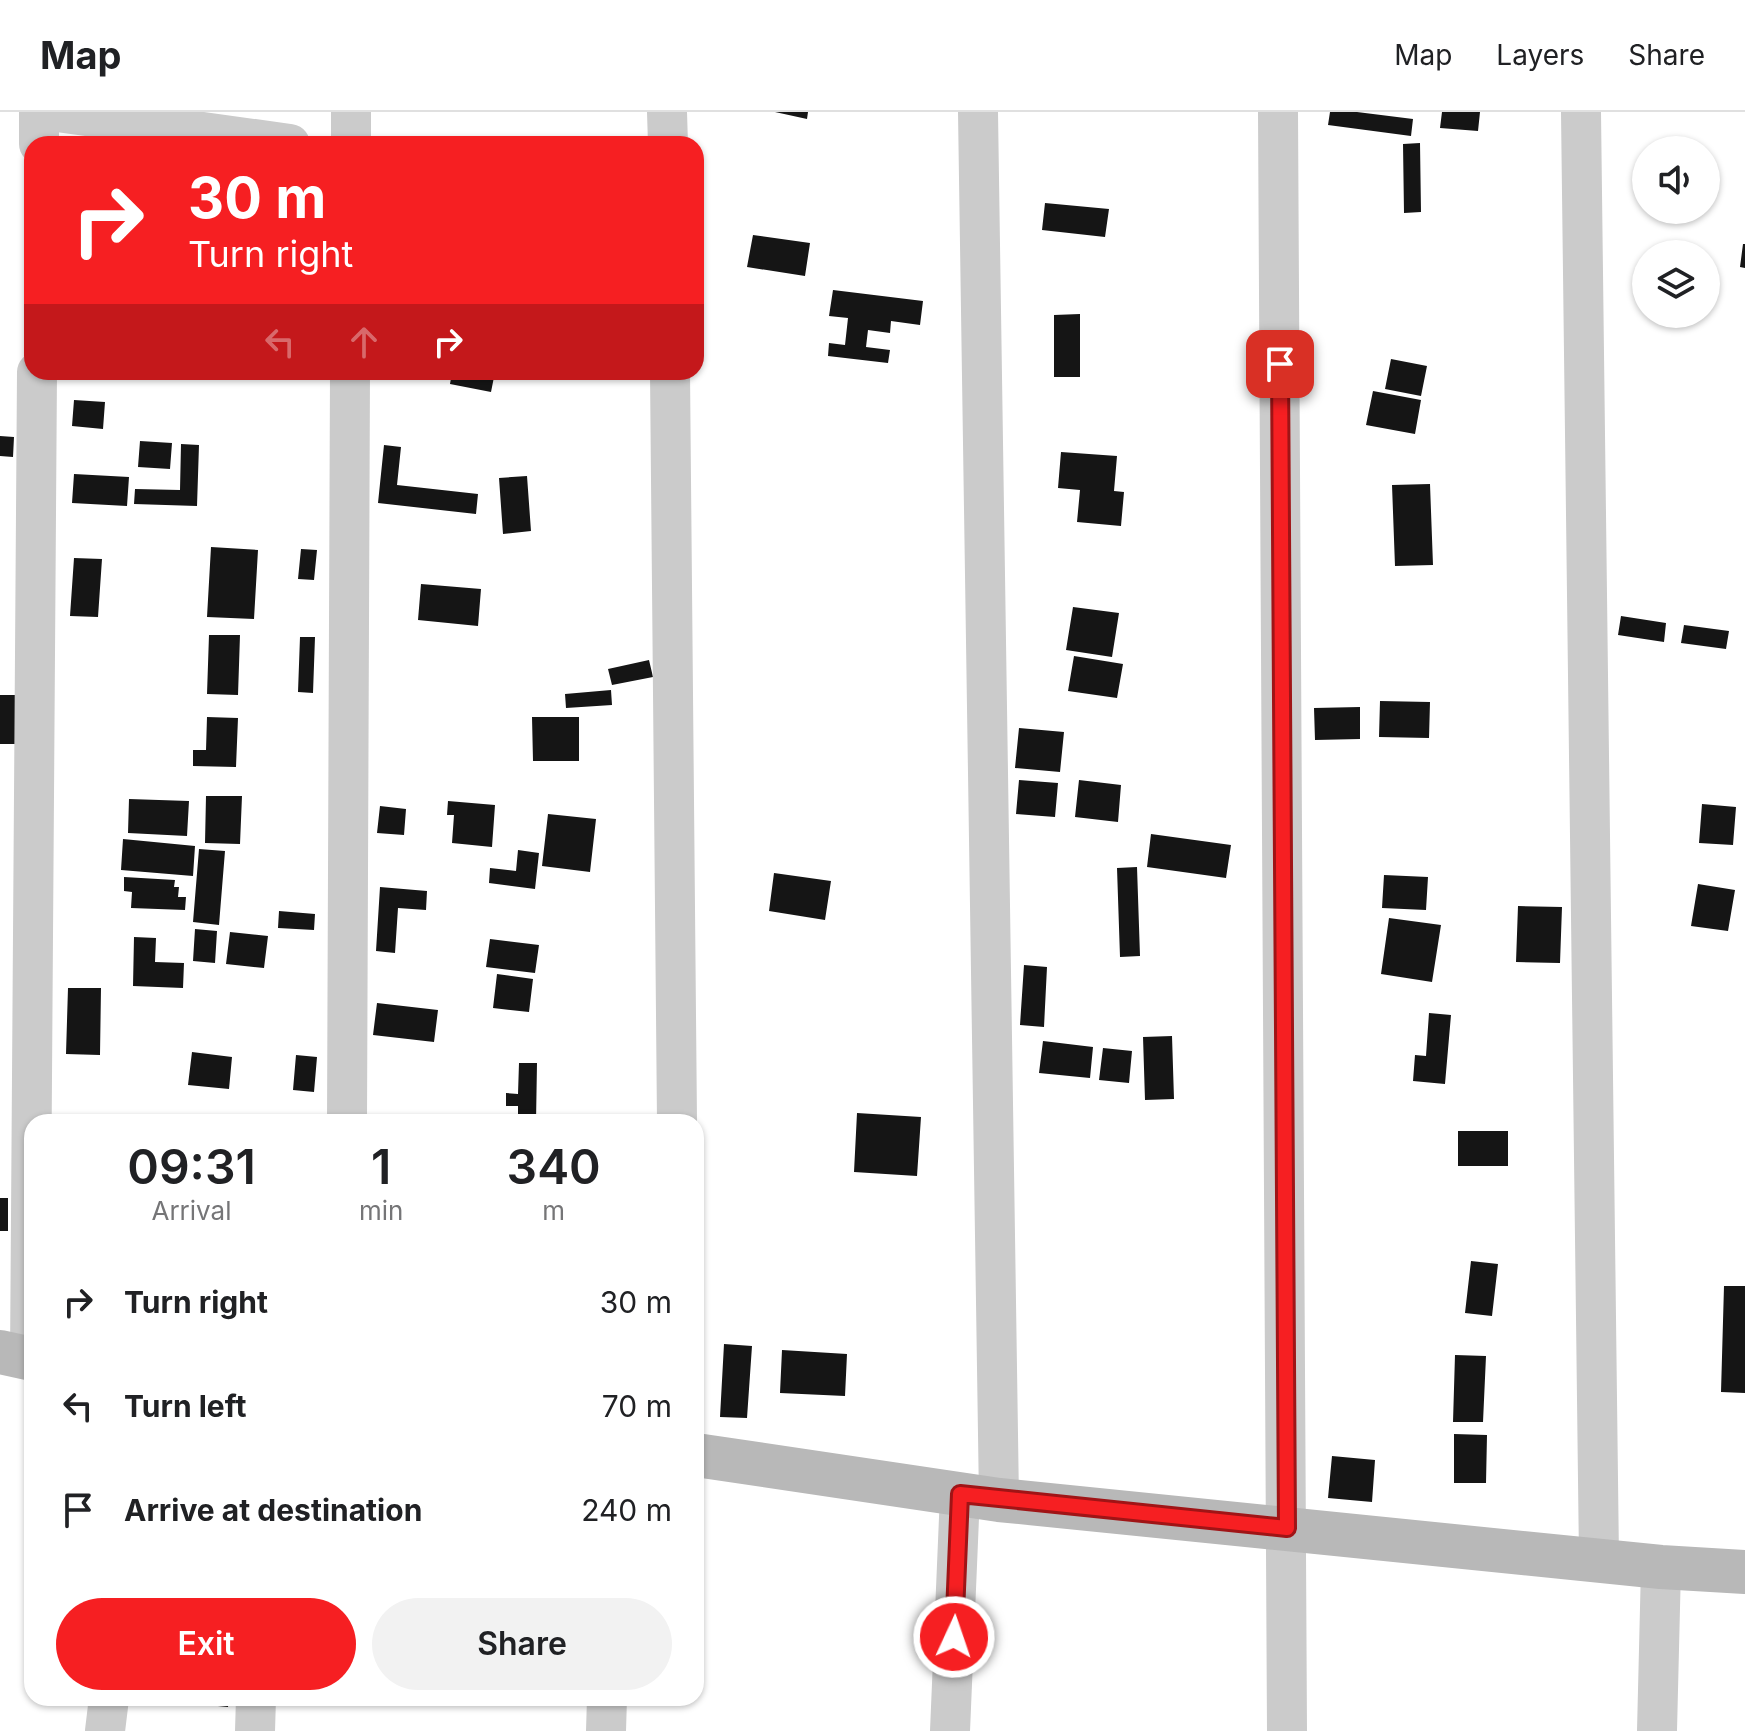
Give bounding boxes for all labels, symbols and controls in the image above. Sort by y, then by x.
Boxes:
text: Map [40,32,121,78]
text: Map [1394,38,1452,72]
text: Layers [1496,38,1584,72]
text: Share [1628,38,1705,72]
map controls [1632,136,1720,328]
button: sound [1632,136,1720,224]
text: 30 m [188,164,326,232]
icon: right [56,168,160,272]
text: Turn right [188,232,353,276]
button: layers [1632,240,1720,328]
icon: left [258,320,302,364]
icon: ahead [342,320,386,364]
icon: right [426,320,470,364]
pin [1246,330,1314,398]
icon: arrive [1258,342,1302,386]
text: 09:31 [127,1137,256,1196]
text: 1 [371,1137,391,1196]
text: 340 [507,1137,601,1196]
text: Arrival [151,1195,231,1226]
text: min [359,1195,403,1226]
text: m [542,1195,565,1226]
icon: right [56,1280,100,1324]
text: Turn right [124,1284,268,1320]
text: 30 m [600,1284,672,1320]
icon: left [56,1384,100,1428]
text: Turn left [124,1388,246,1424]
text: 70 m [602,1388,672,1424]
icon: arrive [56,1488,100,1532]
text: Arrive at destination [124,1492,422,1528]
text: 240 m [581,1492,672,1528]
position arrow [912,1595,996,1679]
button: Exit [56,1598,356,1690]
button: Share [372,1598,672,1690]

